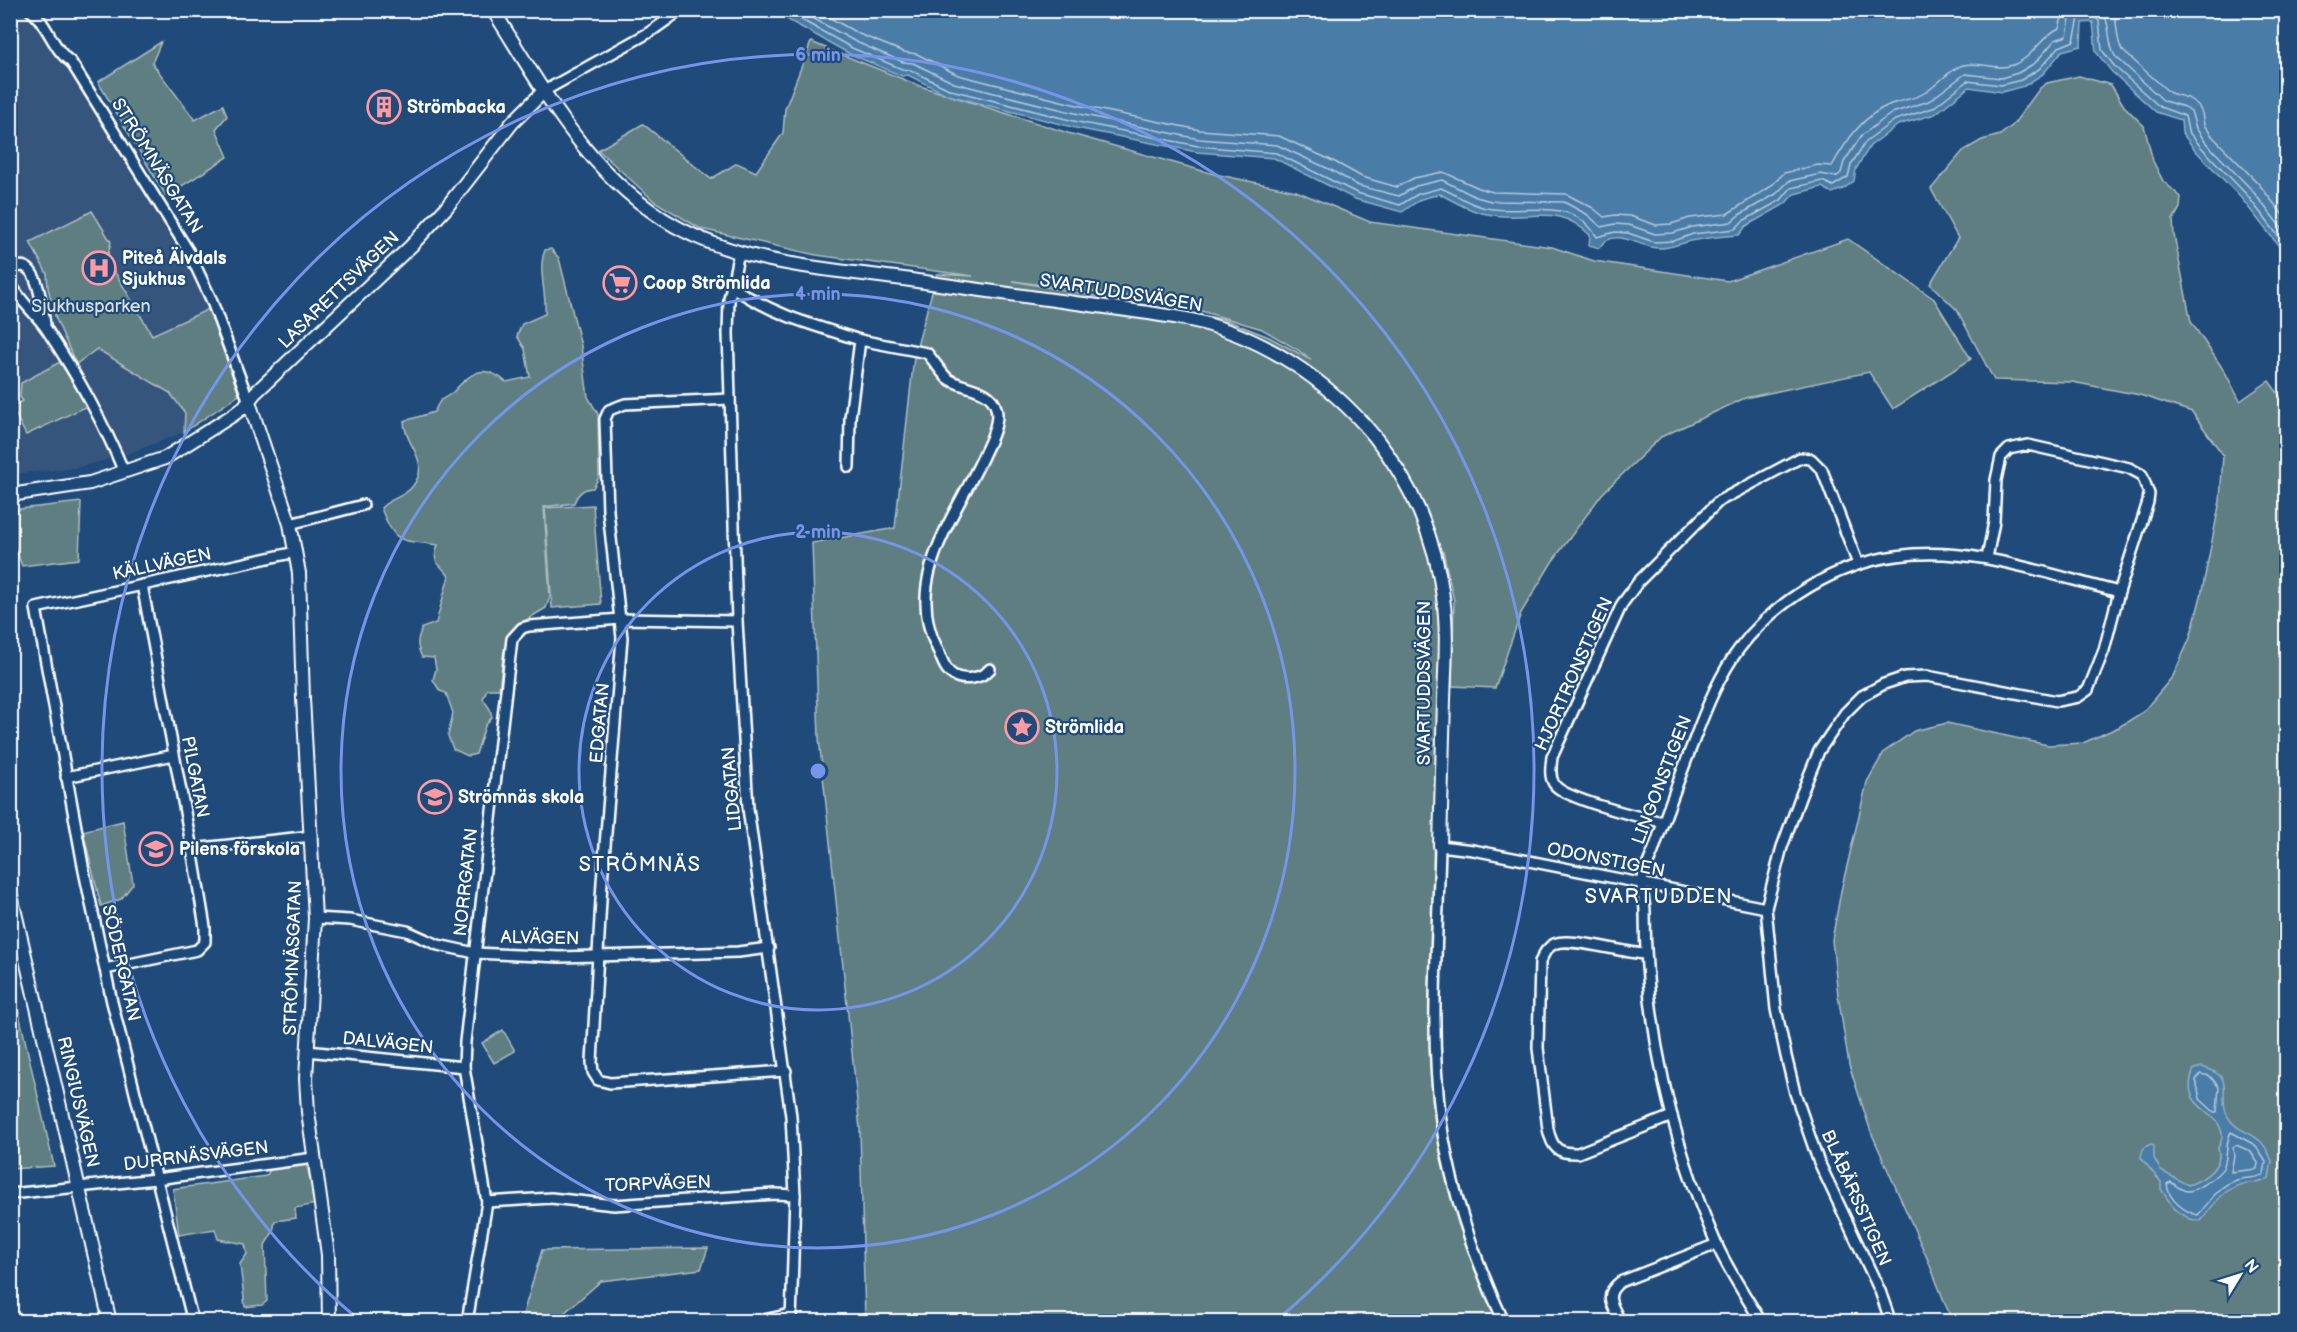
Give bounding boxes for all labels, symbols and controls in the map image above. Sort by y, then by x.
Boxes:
text: 6 min [795,45,841,66]
building icon: Strömbacka [366,89,402,125]
street label: STRÖMNÄSGATAN [107,94,208,237]
place label: Strömbacka [407,97,506,118]
street label: LASARETTSVÄGEN [274,226,404,353]
place label: Piteå Älvdals Sjukhus [122,246,227,290]
hospital icon: Piteå Älvdals Sjukhus [81,250,117,286]
supermarket icon: Coop Strömlida [602,265,638,301]
street label: SVARTUDDSVÄGEN [1038,269,1204,316]
place label: Coop Strömlida [643,273,771,294]
text: 4 min [795,284,841,305]
park label: Sjukhusparken [31,296,151,317]
text: 2 min [795,522,841,543]
street label: KÄLLVÄGEN [110,542,213,585]
street label: HJORTRONSTIGEN [1531,594,1617,754]
street label: SVARTUDDSVÄGEN [1413,601,1435,765]
street label: EDGATAN [586,682,614,764]
place icon: Strömlida [1004,709,1040,745]
street label: LINGONSTIGEN [1628,713,1696,847]
place label: Strömlida [1045,717,1124,738]
street label: PILGATAN [177,734,213,820]
street label: LIDGATAN [718,746,746,832]
centre of rings [808,761,828,781]
school or university icon: Strömnäs skola [417,779,453,815]
place label: Strömnäs skola [458,787,584,808]
street label: NORRGATAN [450,827,482,937]
school or university icon: Pilens förskola [138,831,174,867]
street label: ODONSTIGEN [1545,838,1667,882]
place label: Pilens förskola [179,839,300,860]
district label: STRÖMNÄS [579,852,701,877]
street label: STRÖMNÄSGATAN [279,880,306,1036]
district label: SVARTUDDEN [1585,885,1733,909]
street label: SÖDERGATAN [97,902,146,1023]
street label: ALVÄGEN [500,926,580,949]
street label: DALVÄGEN [341,1027,435,1058]
street label: RINGIUSVÄGEN [53,1034,104,1170]
street label: BLÅBÄRSSTIGEN [1817,1126,1896,1269]
street label: DURRNÄSVÄGEN [122,1136,270,1175]
street label: TORPVÄGEN [604,1171,712,1196]
north arrow [2210,1245,2270,1305]
text: N [2239,1256,2262,1277]

